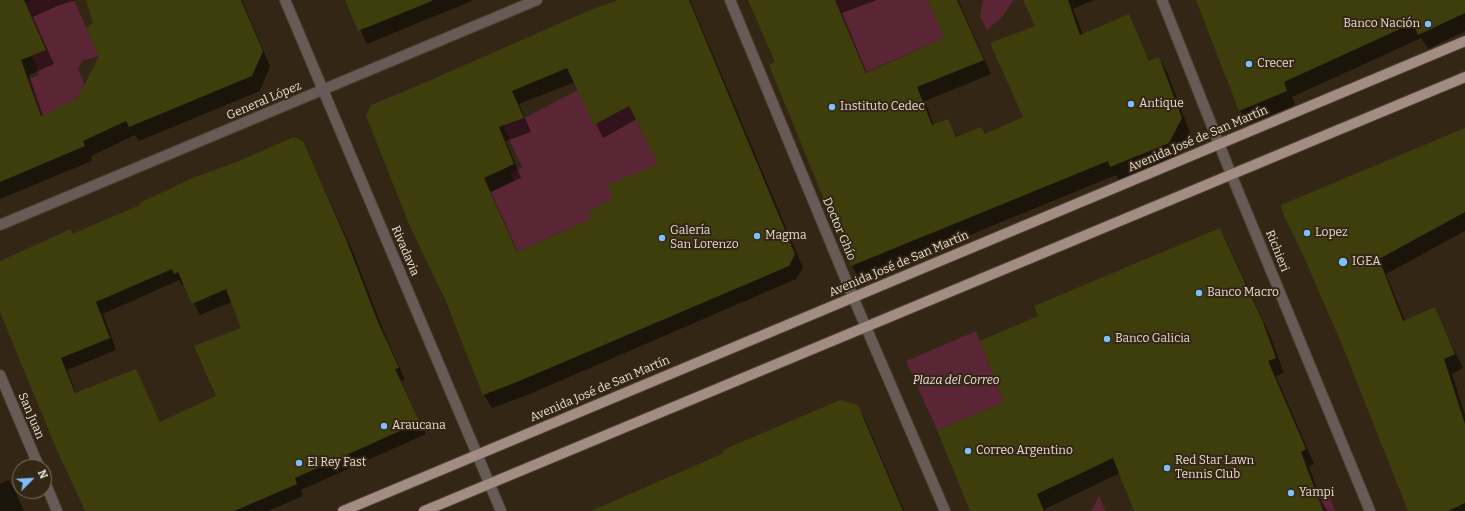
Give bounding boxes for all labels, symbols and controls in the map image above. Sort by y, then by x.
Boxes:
place label: Banco Nación [1343,17,1420,31]
marker: Banco Nación [1423,19,1433,29]
place label: Crecer [1257,57,1294,71]
marker: Crecer [1244,59,1254,69]
street label: General López [224,79,304,123]
place label: Antique [1139,97,1184,111]
marker: Antique [1126,99,1136,109]
place label: Instituto Cedec [840,100,925,114]
marker: Instituto Cedec [827,102,837,112]
street label: Avenida José de San Martín [1126,103,1270,175]
street label: Doctor Ghío [819,195,859,263]
street label: Rivadavia [388,224,422,278]
place label: Galería San Lorenzo [670,224,739,252]
place label: Lopez [1315,226,1348,240]
street label: Avenida José de San Martín [827,228,971,300]
street label: Richieri [1262,228,1292,274]
marker: Lopez [1302,228,1312,238]
place label: Magma [765,229,807,243]
marker: Magma [752,231,762,241]
marker: Galería San Lorenzo [657,233,667,243]
place label: IGEA [1352,255,1381,269]
marker: IGEA [1337,256,1349,268]
place label: Banco Macro [1207,286,1279,300]
marker: Banco Macro [1194,288,1204,298]
place label: Banco Galicia [1115,332,1190,346]
marker: Banco Galicia [1102,334,1112,344]
street label: Avenida José de San Martín [528,353,672,425]
park label: Plaza del Correo [913,374,999,388]
street label: San Juan [15,391,47,441]
place label: Araucana [392,419,446,433]
marker: Araucana [379,421,389,431]
place label: Correo Argentino [976,444,1073,458]
marker: Correo Argentino [963,446,973,456]
place label: Red Star Lawn Tennis Club [1175,454,1254,482]
place label: El Rey Fast [307,456,366,470]
marker: El Rey Fast [294,458,304,468]
north arrow [12,459,52,499]
marker: Red Star Lawn Tennis Club [1162,463,1172,473]
text: N [35,468,50,481]
place label: Yampi [1299,486,1334,500]
marker: Yampi [1286,488,1296,498]

